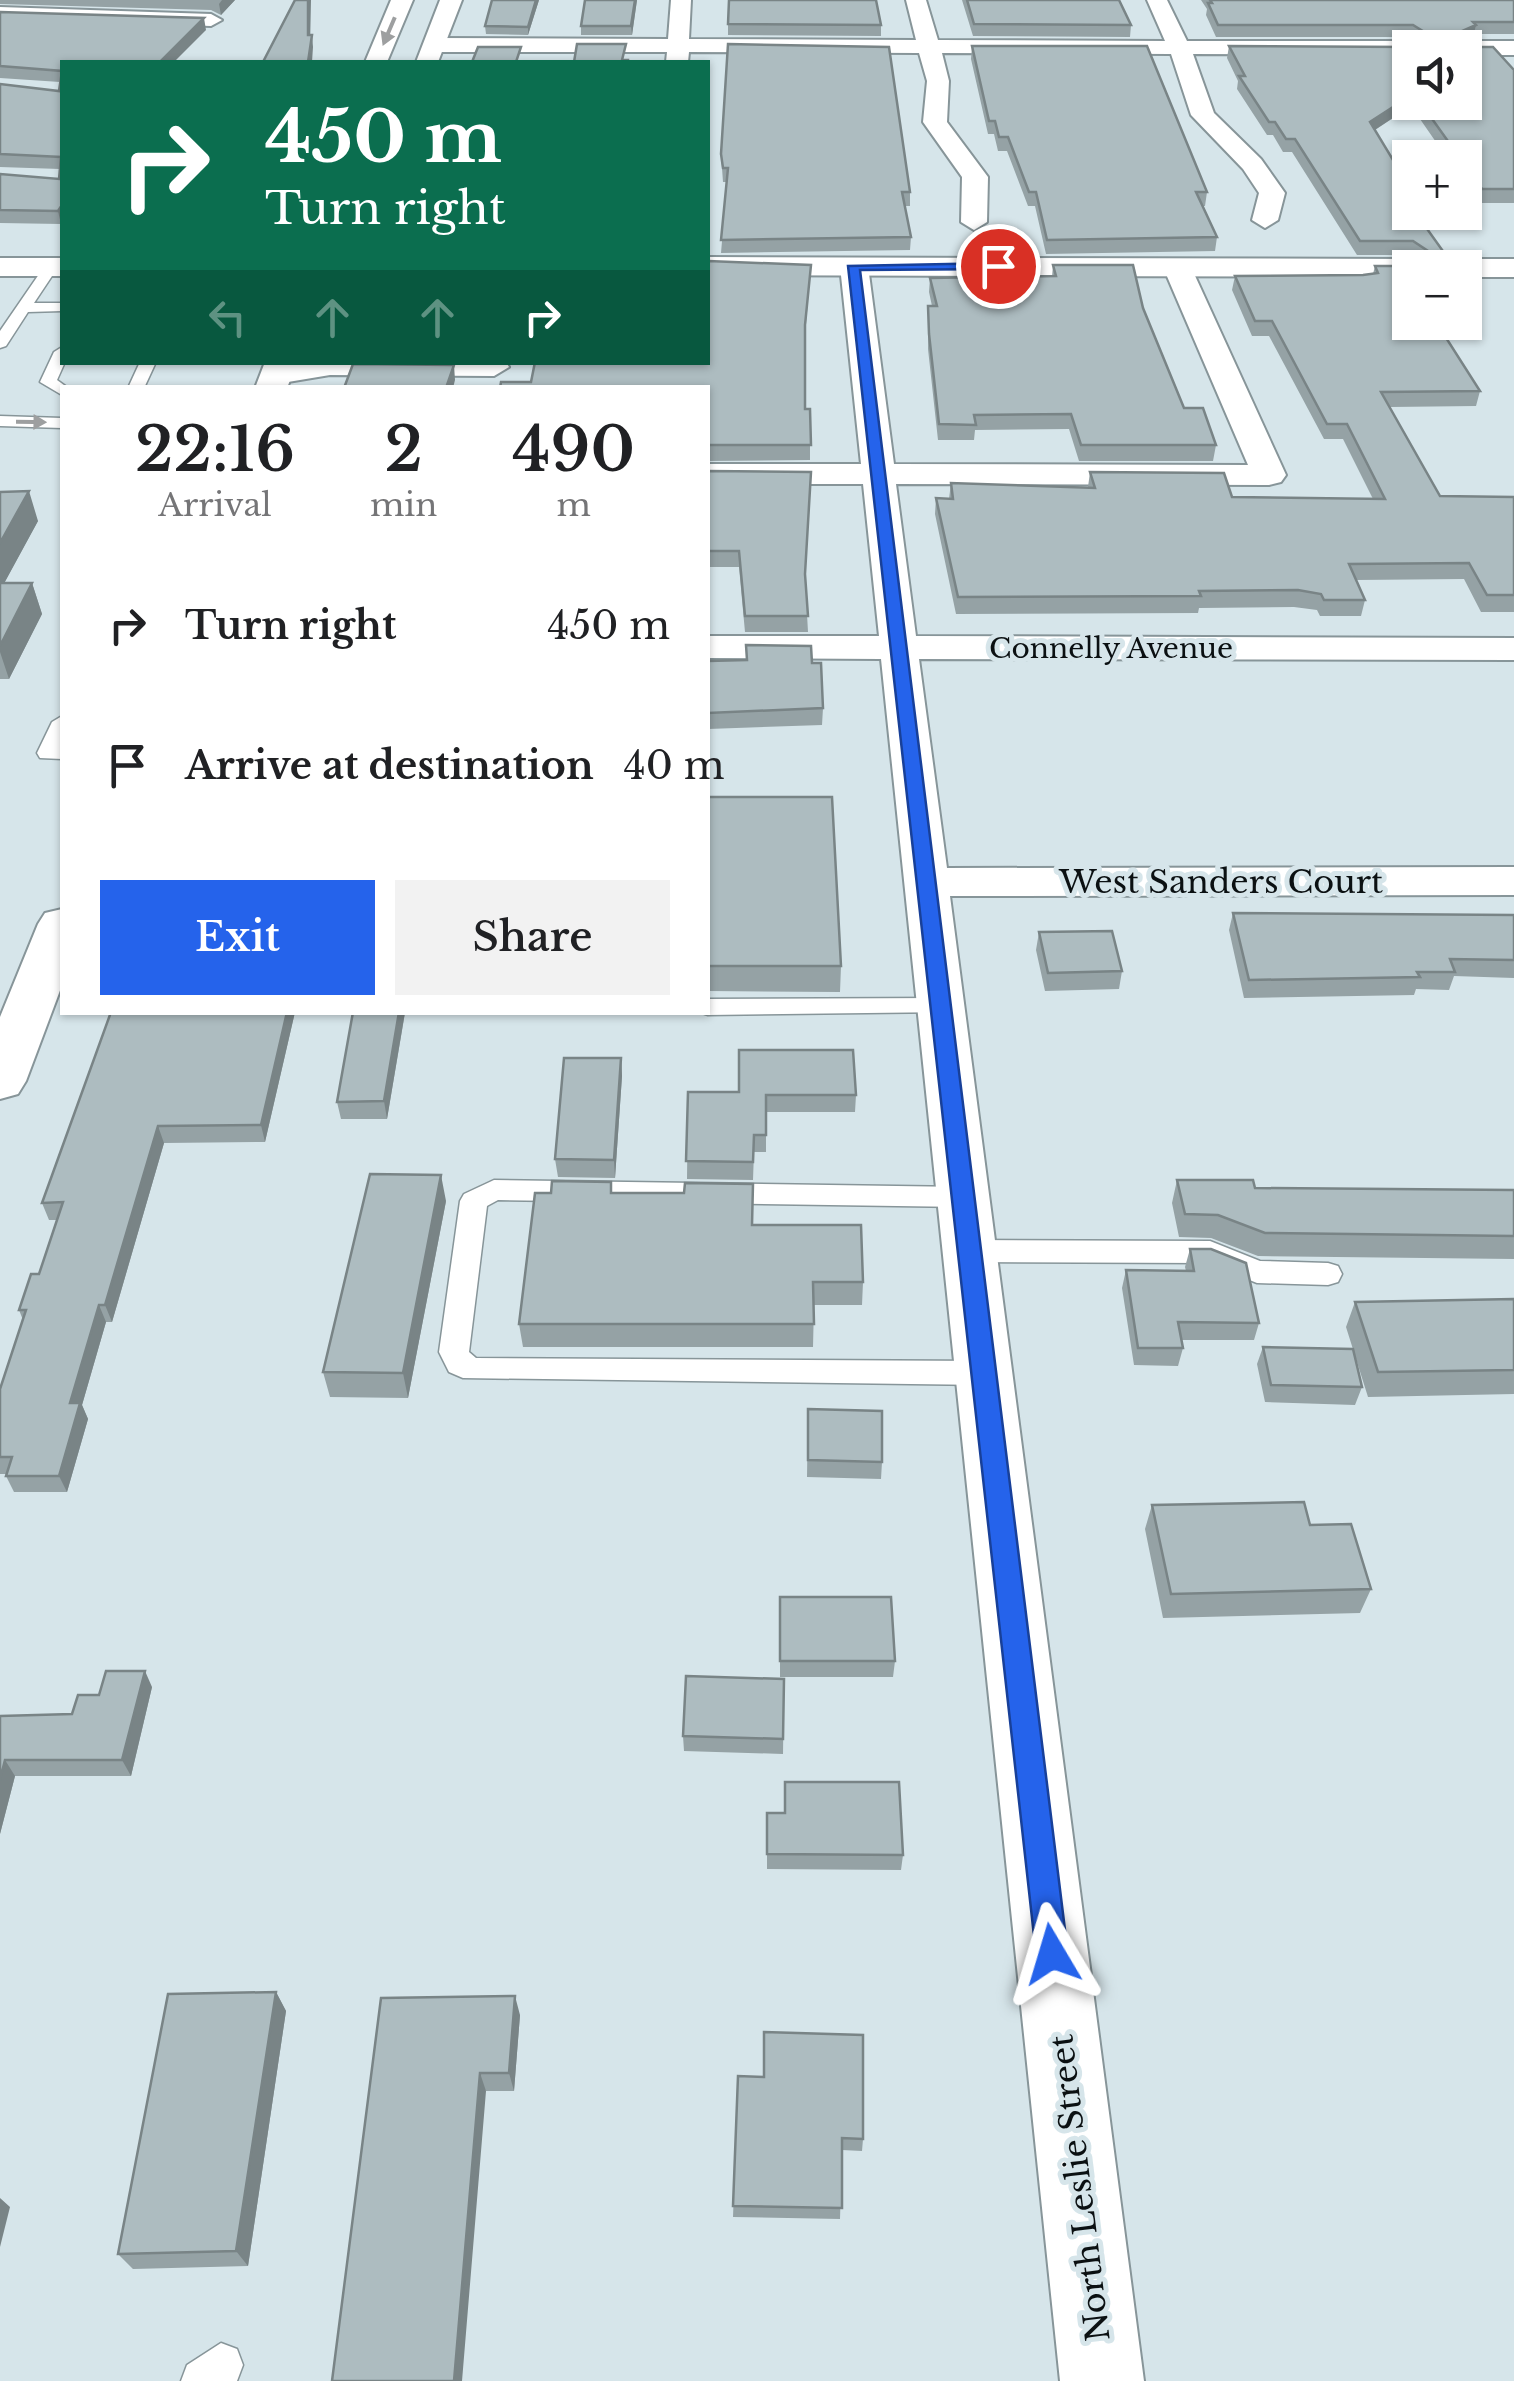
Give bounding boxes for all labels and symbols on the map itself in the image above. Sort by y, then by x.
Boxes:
one-way arrow [381,16,397,46]
pin [956,224,1041,309]
one-way arrow [16,415,48,431]
street label: Connelly Avenue [989,631,1233,666]
street label: West Sanders Court [1058,862,1383,902]
position arrow [1000,1902,1104,2006]
street label: North Leslie Street [1041,2032,1119,2344]

